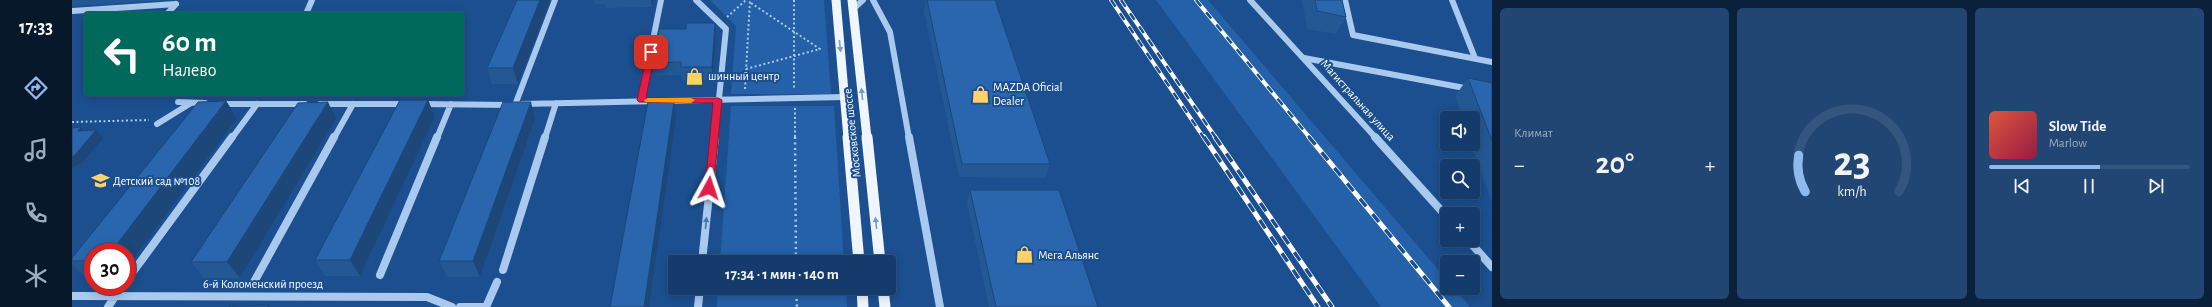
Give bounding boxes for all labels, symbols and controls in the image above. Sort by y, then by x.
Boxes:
text: 17:33 [19,19,53,37]
icon: left [96,28,148,80]
text: 60 m [162,29,217,57]
pin [634,35,668,69]
one-way arrow [837,40,843,52]
icon: arrive [640,41,662,63]
street label: Магистральная улица [1318,57,1398,144]
text: Налево [162,62,216,80]
shop icon: шинный центр [685,66,705,86]
place label: шинный центр [708,70,780,82]
icon: directions [22,74,50,102]
place label: MAZDA Oficial Dealer [993,81,1063,107]
shop icon: MAZDA Oficial Dealer [970,84,990,104]
street label: Московское шоссе [841,88,863,178]
one-way arrow [858,88,865,100]
map controls [1440,111,1480,295]
button: sound [1440,111,1480,151]
text: Slow Tide [2049,119,2106,134]
text: Климат [1514,127,1553,140]
icon: music [22,136,50,164]
text: Marlow [2049,137,2087,150]
text: 23 [1833,141,1871,182]
text: 20° [1595,149,1634,179]
text: − [1514,154,1525,176]
text: + [1705,154,1715,176]
button: search [1440,159,1480,199]
position arrow [688,167,730,209]
school or university icon: Детский сад №108 [90,171,110,191]
place label: Детский сад №108 [113,175,201,187]
icon: previous [2011,175,2033,197]
icon: pause [2078,175,2100,197]
icon: next [2145,175,2167,197]
text: km/h [1837,184,1867,198]
icon: phone [22,199,50,227]
button: + [1440,207,1480,247]
one-way arrow [703,217,709,229]
one-way arrow [873,217,879,229]
speed limit sign: 30 [84,243,136,295]
shop icon: Мега Альянс [1015,245,1035,265]
place label: Мега Альянс [1038,249,1099,261]
button: − [1440,255,1480,295]
icon: climate [22,262,50,290]
text: 17:34 · 1 мин · 140 m [725,267,839,282]
street label: 6-й Коломенский проезд [203,278,323,290]

